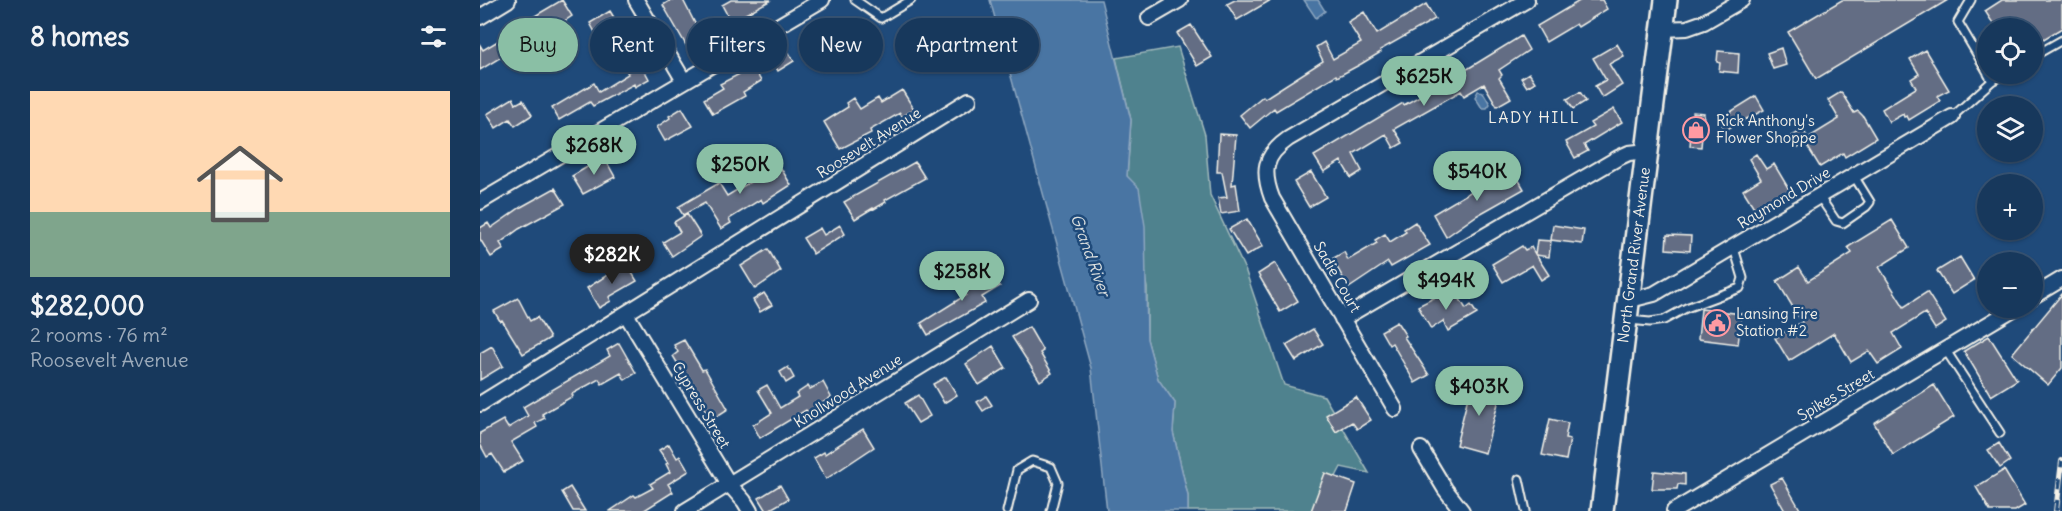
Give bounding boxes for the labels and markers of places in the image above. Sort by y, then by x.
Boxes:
pin: $625K [1382,56,1466,107]
place label: Rick Anthony's Flower Shoppe [1716,111,1816,147]
shop icon: Rick Anthony's Flower Shoppe [1681,115,1711,145]
pin: $268K [552,125,636,176]
pin: $250K [698,144,782,195]
pin: $540K [1435,151,1519,202]
pin: $282K [570,234,654,285]
pin: $258K [920,251,1004,302]
pin: $494K [1404,260,1488,311]
place label: Lansing Fire Station #2 [1736,304,1818,340]
public building icon: Lansing Fire Station #2 [1702,308,1732,338]
pin: $403K [1437,366,1521,417]

